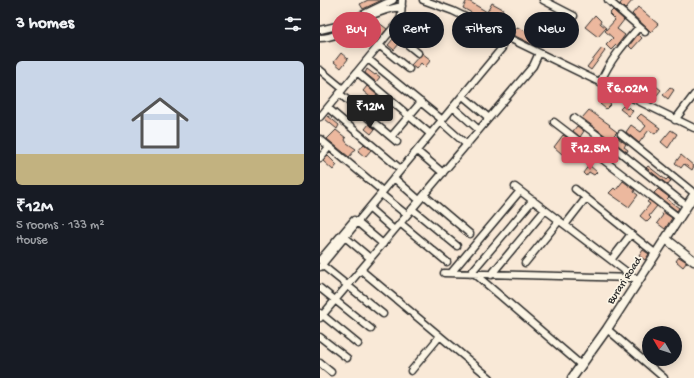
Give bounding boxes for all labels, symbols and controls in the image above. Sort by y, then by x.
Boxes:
chip: Buy [332,12,381,48]
chip: Rent [389,12,444,48]
chip: Filters [452,12,516,48]
chip: New [524,12,579,48]
icon: filters [282,13,304,35]
text: 3 homes [16,14,74,34]
pin: ₹6.02M [594,77,660,111]
text: ₹6.02M [607,82,647,97]
icon: home [124,87,196,159]
pin: ₹12M [346,95,394,129]
text: ₹12M [356,100,384,115]
pin: ₹12.5M [557,137,623,171]
text: ₹12.5M [571,142,610,157]
text: ₹12M [16,198,53,218]
text: 5 rooms · 133 m² [16,218,104,233]
text: House [16,233,48,248]
street label: Burari Road [605,254,645,308]
north arrow [642,326,682,366]
map controls [642,326,682,366]

